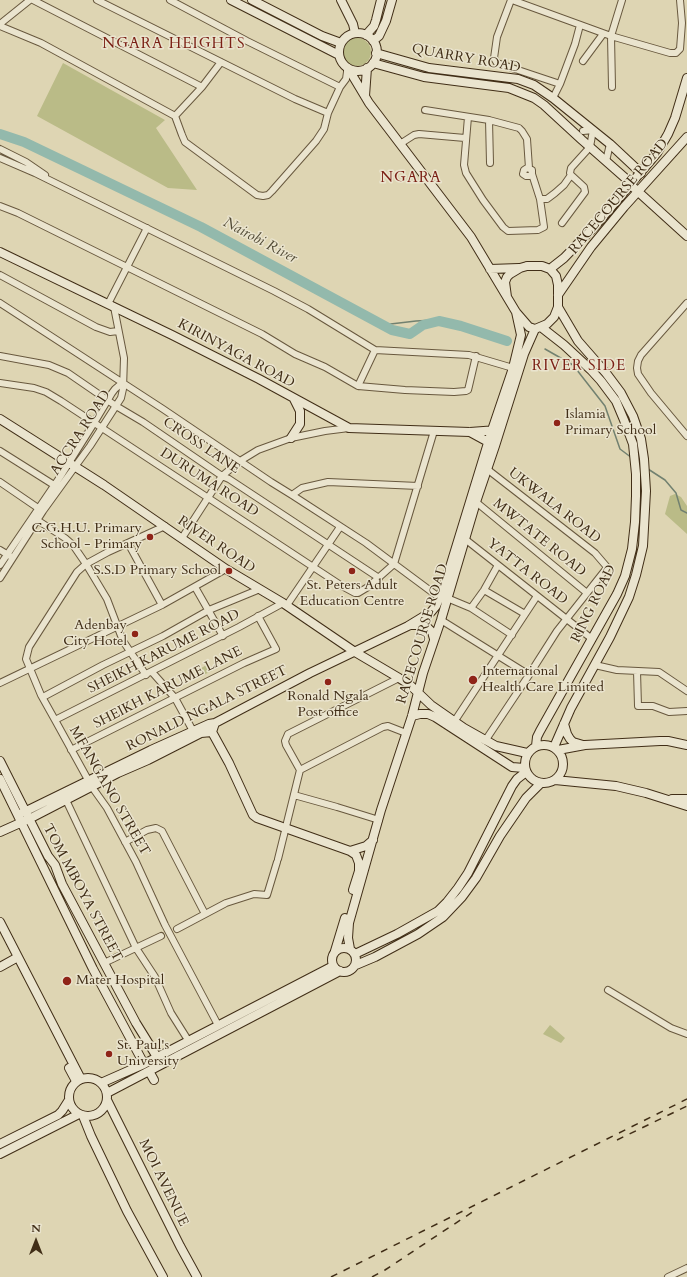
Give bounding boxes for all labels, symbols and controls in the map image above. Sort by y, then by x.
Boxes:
district label: NGARA HEIGHTS [102,36,246,54]
street label: QUARRY ROAD [410,41,522,77]
street label: RACECOURSE ROAD [566,136,672,258]
district label: NGARA [380,170,442,188]
water label: Nairobi River [220,214,300,268]
street label: KIRINYAGA ROAD [175,316,297,392]
district label: RIVER SIDE [532,358,626,376]
street label: ACCRA ROAD [47,387,115,479]
place label: Islamia Primary School [565,407,656,440]
street label: CROSS LANE [159,414,243,478]
marker: Islamia Primary School [552,418,562,428]
street label: DURUMA ROAD [157,445,261,521]
street label: UKWALA ROAD [504,465,604,547]
street label: MWTATE ROAD [489,495,589,581]
street label: RIVER ROAD [174,513,258,577]
place label: C.G.H.U. Primary School - Primary [31,521,142,554]
marker: C.G.H.U. Primary School - Primary [145,532,155,542]
street label: YATTA ROAD [483,535,571,609]
street label: RACECOURSE ROAD [394,562,452,706]
street label: RING ROAD [568,562,620,646]
place label: S.S.D Primary School [93,563,221,579]
marker: S.S.D Primary School [224,566,234,576]
marker: St. Peters Adult Education Centre [347,566,357,576]
place label: St. Peters Adult Education Centre [300,578,404,610]
street label: SHEIKH KARUME ROAD [85,606,243,698]
place label: Adenbay City Hotel [63,618,127,650]
marker: Adenbay City Hotel [130,629,140,639]
street label: SHEIKH KARUME LANE [91,643,245,733]
street label: RONALD NGALA STREET [124,663,290,755]
place label: International Health Care Limited [482,664,604,696]
marker: International Health Care Limited [467,674,479,686]
marker: Ronald Ngala Post office [323,677,333,687]
place label: Ronald Ngala Post office [287,689,369,722]
street label: MFANGANO STREET [65,723,153,859]
street label: TOM MBOYA STREET [39,822,125,964]
place label: Mater Hospital [76,973,164,989]
marker: Mater Hospital [61,975,73,987]
place label: St. Paul's University [117,1038,179,1070]
marker: St. Paul's University [104,1049,114,1059]
street label: MOI AVENUE [135,1137,191,1229]
north arrow [16,1221,56,1261]
text: N [31,1221,41,1236]

